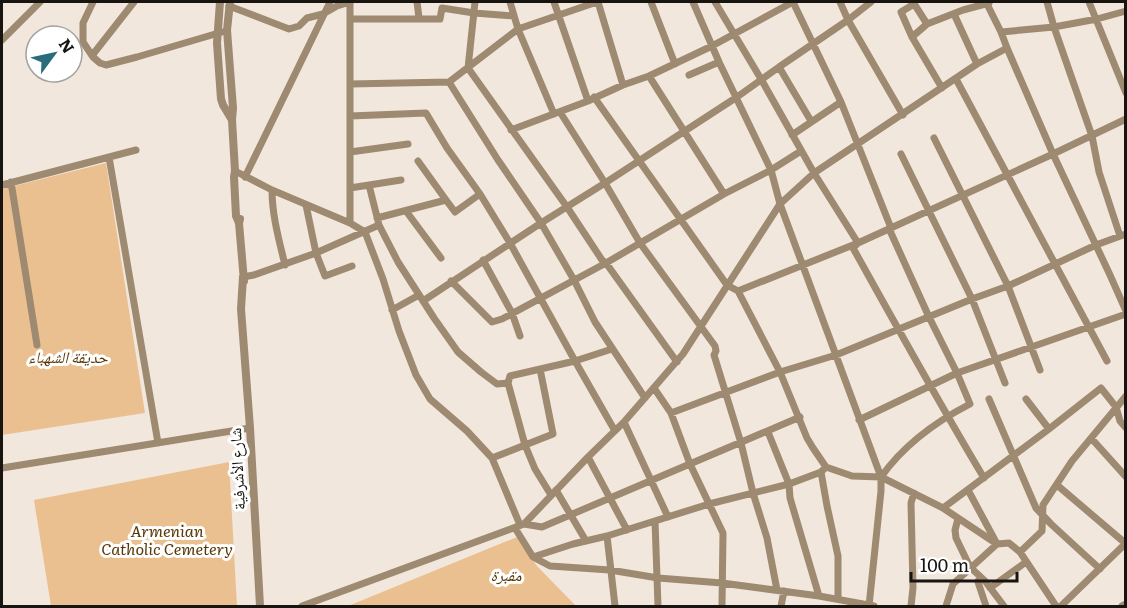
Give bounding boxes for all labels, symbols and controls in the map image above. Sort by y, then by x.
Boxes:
north arrow [24,24,84,84]
text: N [54,33,81,57]
park label: حديقة الشهباء [28,344,108,368]
street label: شارع الأشرفية [222,427,250,511]
park label: Armenian Catholic Cemetery [101,518,233,560]
scale bar [911,545,1018,583]
text: 100 m [920,551,969,578]
park label: مقبرة [490,562,522,586]

